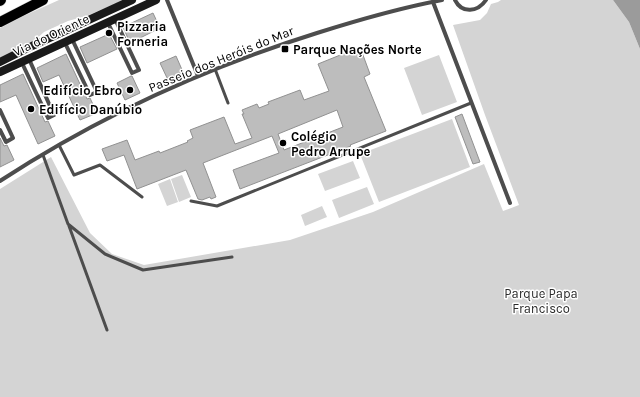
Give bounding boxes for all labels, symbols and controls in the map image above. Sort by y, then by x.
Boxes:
street label: Via do Oriente [11,11,92,59]
place label: Pizzaria Forneria [117,19,168,49]
street label: Passeio dos Heróis do Mar [146,23,296,95]
marker: Pizzaria Forneria [104,28,114,38]
place label: Parque Nações Norte [293,42,422,58]
marker: Parque Nações Norte [280,44,290,54]
place label: Edifício Ebro [43,83,122,98]
marker: Edifício Ebro [125,85,135,95]
place label: Edifício Danúbio [39,102,142,117]
marker: Edifício Danúbio [26,104,36,114]
place label: Colégio Pedro Arrupe [291,129,371,159]
marker: Colégio Pedro Arrupe [278,138,288,148]
park label: Parque Papa Francisco [504,286,578,316]

